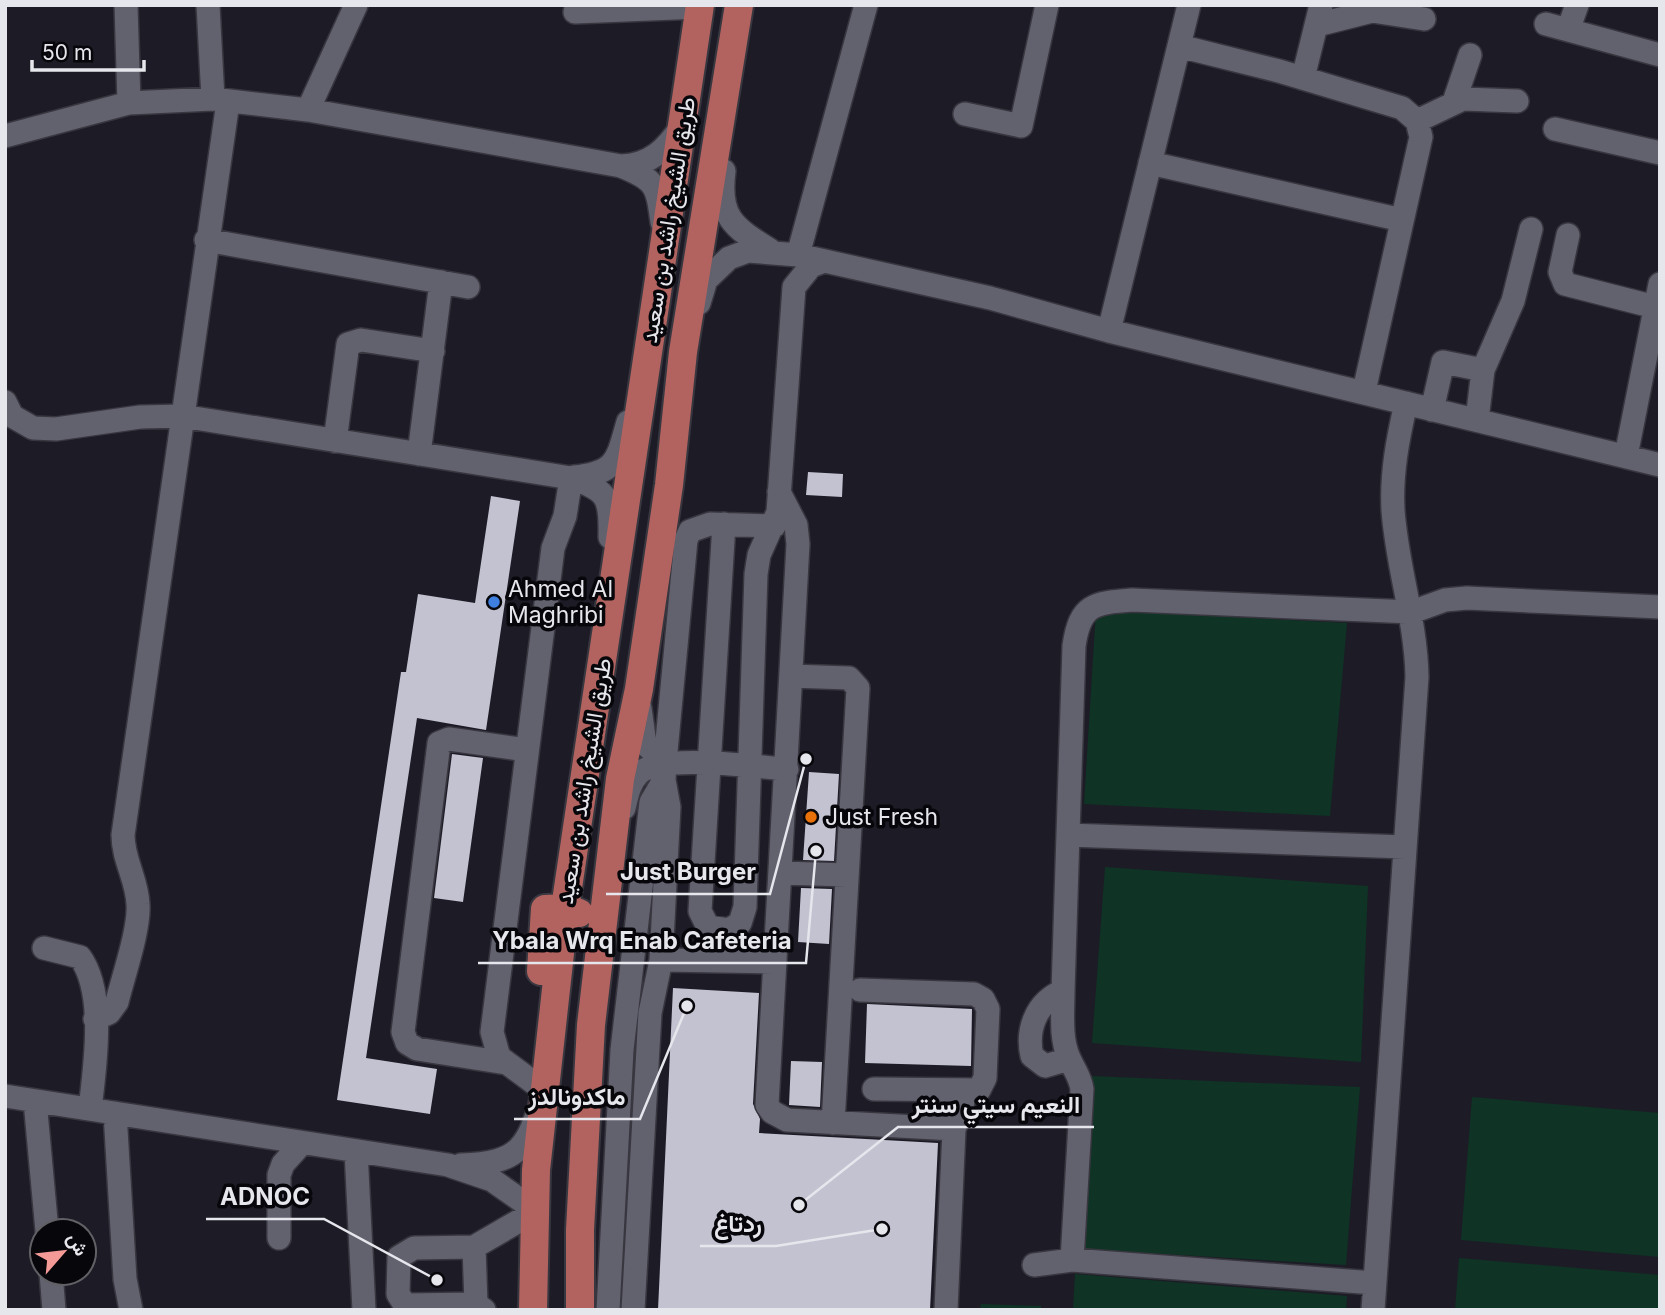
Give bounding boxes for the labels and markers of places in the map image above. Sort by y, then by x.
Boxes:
place label: Ahmed Al Maghribi [508,575,613,629]
marker: Ahmed Al Maghribi [486,594,502,610]
place label: Just Fresh [825,803,938,831]
marker: Just Fresh [803,809,819,825]
callout: Just Burger [606,849,770,894]
callout: Ybala Wrq Enab Cafeteria [478,918,806,963]
callout: ماكدونالدز [514,1074,640,1119]
callout: النعيم سيتي سنتر [898,1082,1094,1127]
callout: ADNOC [206,1174,324,1219]
callout: ردتاغ [700,1201,776,1246]

